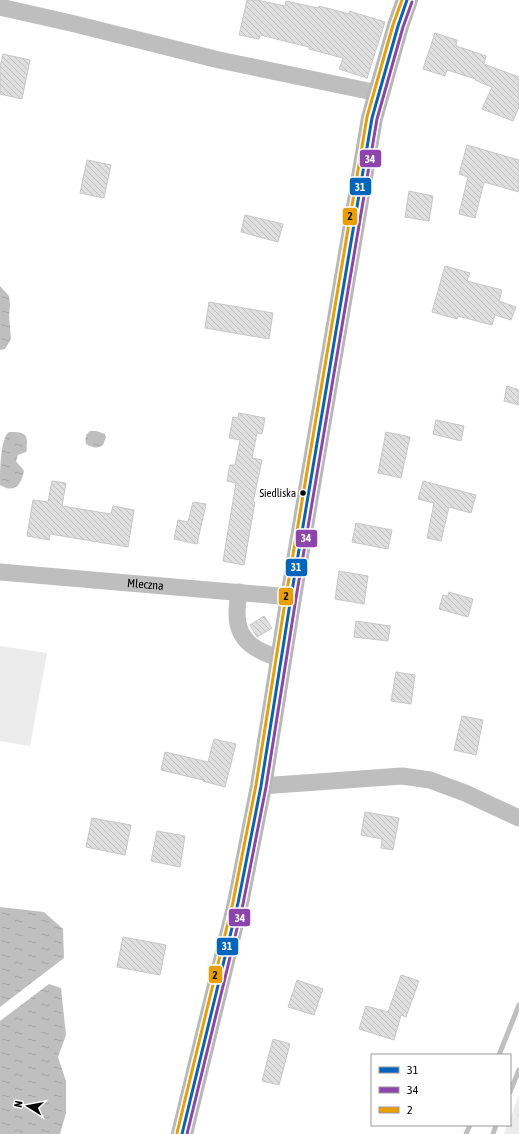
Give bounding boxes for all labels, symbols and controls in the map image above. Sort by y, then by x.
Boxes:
line badge: 34 [359,149,382,168]
text: 34 [365,153,375,165]
line badge: 31 [349,177,372,196]
text: 31 [355,181,365,193]
line badge: 2 [342,207,358,226]
text: 2 [347,210,353,222]
place label: Siedliska [259,487,296,499]
marker: Siedliska [298,488,308,498]
line badge: 34 [295,529,318,548]
text: 34 [301,532,311,544]
line badge: 31 [285,558,308,577]
text: 31 [291,561,301,573]
street label: Mleczna [127,576,164,593]
line badge: 2 [278,587,294,606]
text: 2 [283,590,289,602]
line badge: 34 [228,908,251,927]
text: 34 [235,912,245,924]
line badge: 31 [216,937,239,956]
text: 31 [222,940,232,952]
line badge: 2 [208,965,223,984]
text: 2 [212,969,218,981]
legend [371,1054,511,1126]
text: 31 [407,1063,419,1077]
text: 34 [407,1083,419,1097]
north arrow [8,1086,48,1126]
text: N [12,1100,25,1108]
text: 2 [407,1103,413,1117]

